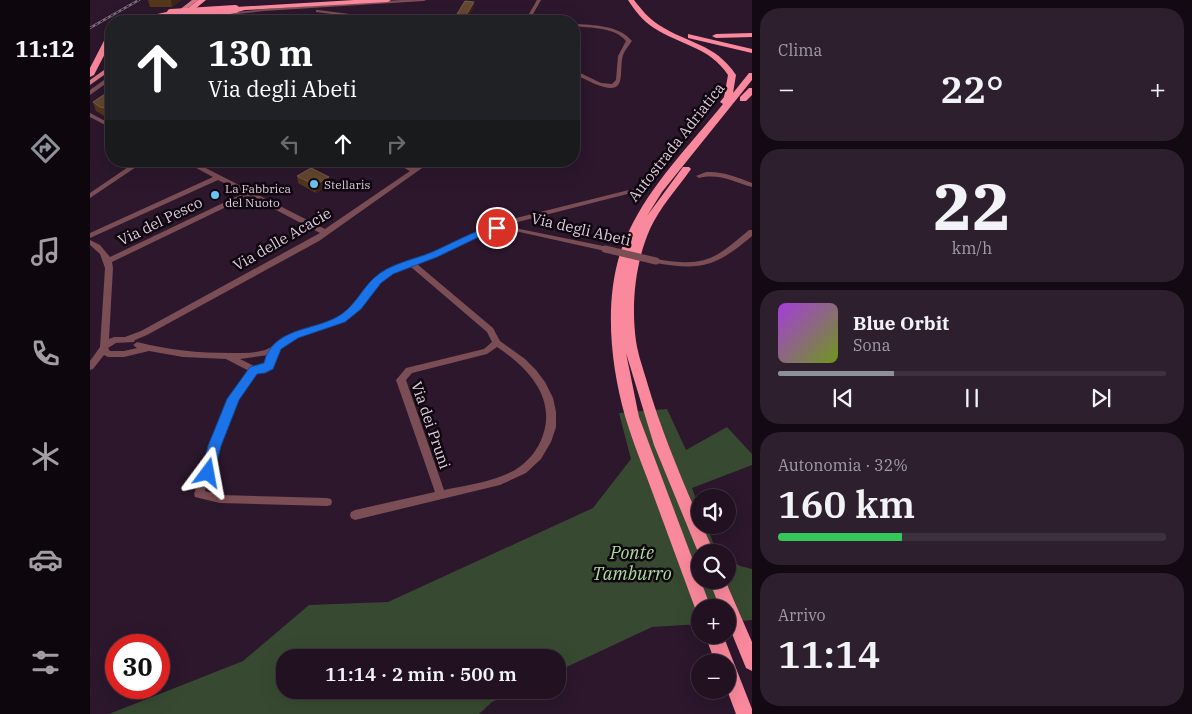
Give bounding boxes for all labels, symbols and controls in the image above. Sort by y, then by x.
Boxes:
text: 130 m [208,30,313,76]
text: 11:12 [15,34,75,63]
icon: ahead [125,35,190,100]
text: Clima [778,40,822,60]
text: 22° [940,64,1004,113]
text: − [778,70,795,107]
text: + [1149,70,1166,107]
text: Via degli Abeti [208,74,357,103]
street label: Autostrada Adriatica [624,79,728,205]
icon: left [276,130,304,158]
icon: ahead [329,130,357,158]
icon: right [382,130,410,158]
icon: directions [28,131,63,166]
text: 22 [933,163,1011,248]
place label: Stellaris [324,177,371,192]
marker: Stellaris [308,178,320,190]
place label: La Fabbrica del Nuoto [225,181,292,210]
marker: La Fabbrica del Nuoto [209,189,221,201]
street label: Via del Pesco [115,192,205,250]
street label: Via delle Acacie [229,203,335,275]
pin [476,207,518,249]
street label: Via degli Abeti [529,208,633,250]
icon: arrive [483,214,511,242]
icon: music [28,234,63,269]
text: km/h [952,238,992,258]
text: Blue Orbit [853,311,949,335]
text: Sona [853,335,890,355]
icon: phone [28,336,63,371]
street label: Via dei Pruni [407,379,455,471]
icon: previous [829,384,857,412]
icon: pause [958,384,986,412]
icon: next [1087,384,1115,412]
icon: climate [28,439,63,474]
position arrow [181,446,233,498]
text: Autonomia · 32% [778,455,908,475]
text: 160 km [778,479,915,528]
map controls [691,489,736,699]
button: sound [691,489,736,534]
park label: Ponte Tamburro [592,541,672,585]
icon: car [28,542,63,577]
button: search [691,544,736,589]
button: + [691,599,736,644]
text: Arrivo [778,605,826,625]
text: 11:14 [778,629,881,678]
speed limit sign: 30 [105,634,170,699]
icon: filters [28,645,63,680]
button: − [691,654,736,699]
text: 11:14 · 2 min · 500 m [325,662,517,686]

